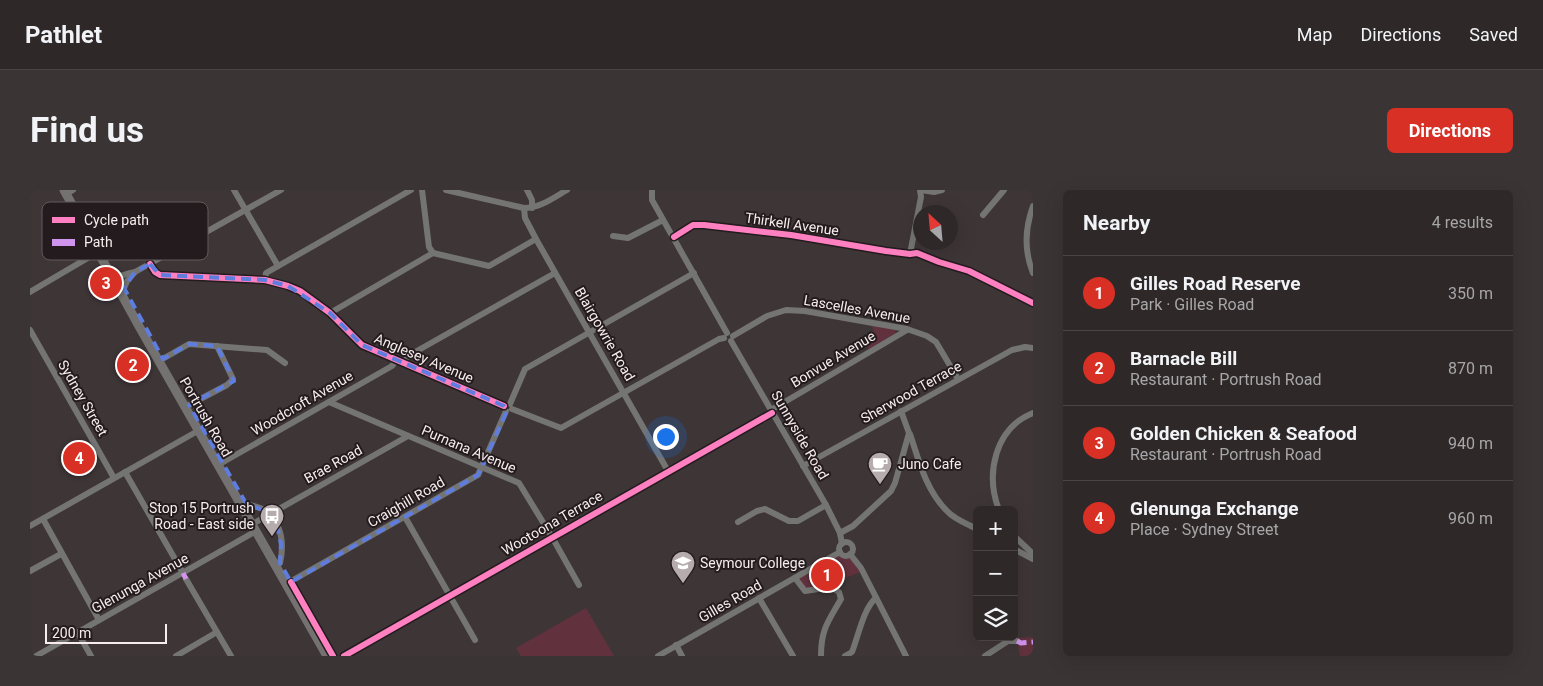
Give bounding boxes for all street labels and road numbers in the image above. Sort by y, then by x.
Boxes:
street label: Thirkell Avenue [744,209,840,239]
street label: Blairgowrie Road [572,284,638,384]
street label: Lascelles Avenue [803,292,911,326]
street label: Bonvue Avenue [788,328,878,390]
street label: Anglesey Avenue [372,330,476,386]
street label: Sydney Street [55,357,111,439]
street label: Sherwood Terrace [858,358,964,426]
street label: Woodcroft Avenue [248,367,356,439]
street label: Portrush Road [177,374,235,460]
street label: Sunnyside Road [768,388,832,482]
street label: Purnana Avenue [419,422,519,476]
street label: Brae Road [301,442,365,486]
street label: Craighill Road [365,474,447,530]
street label: Wootoona Terrace [499,488,605,558]
street label: Glenunga Avenue [89,550,191,616]
street label: Gilles Road [696,577,764,625]

